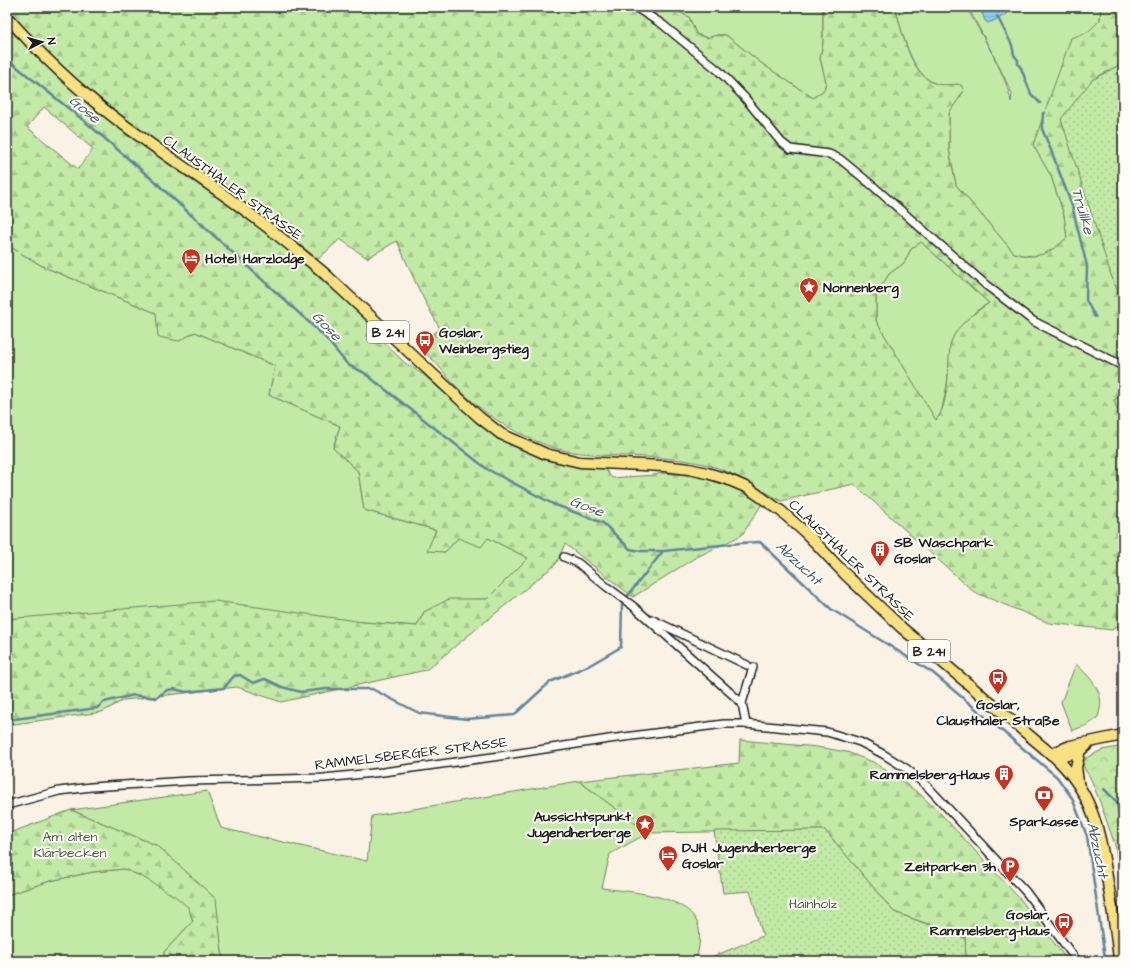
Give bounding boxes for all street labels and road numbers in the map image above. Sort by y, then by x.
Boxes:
street label: CLAUSTHALER STRASSE [159,130,307,246]
road number: B 241 [367,321,409,343]
street label: CLAUSTHALER STRASSE [784,495,919,627]
road number: B 241 [908,640,950,662]
street label: RAMMELSBERGER STRASSE [314,732,509,776]

